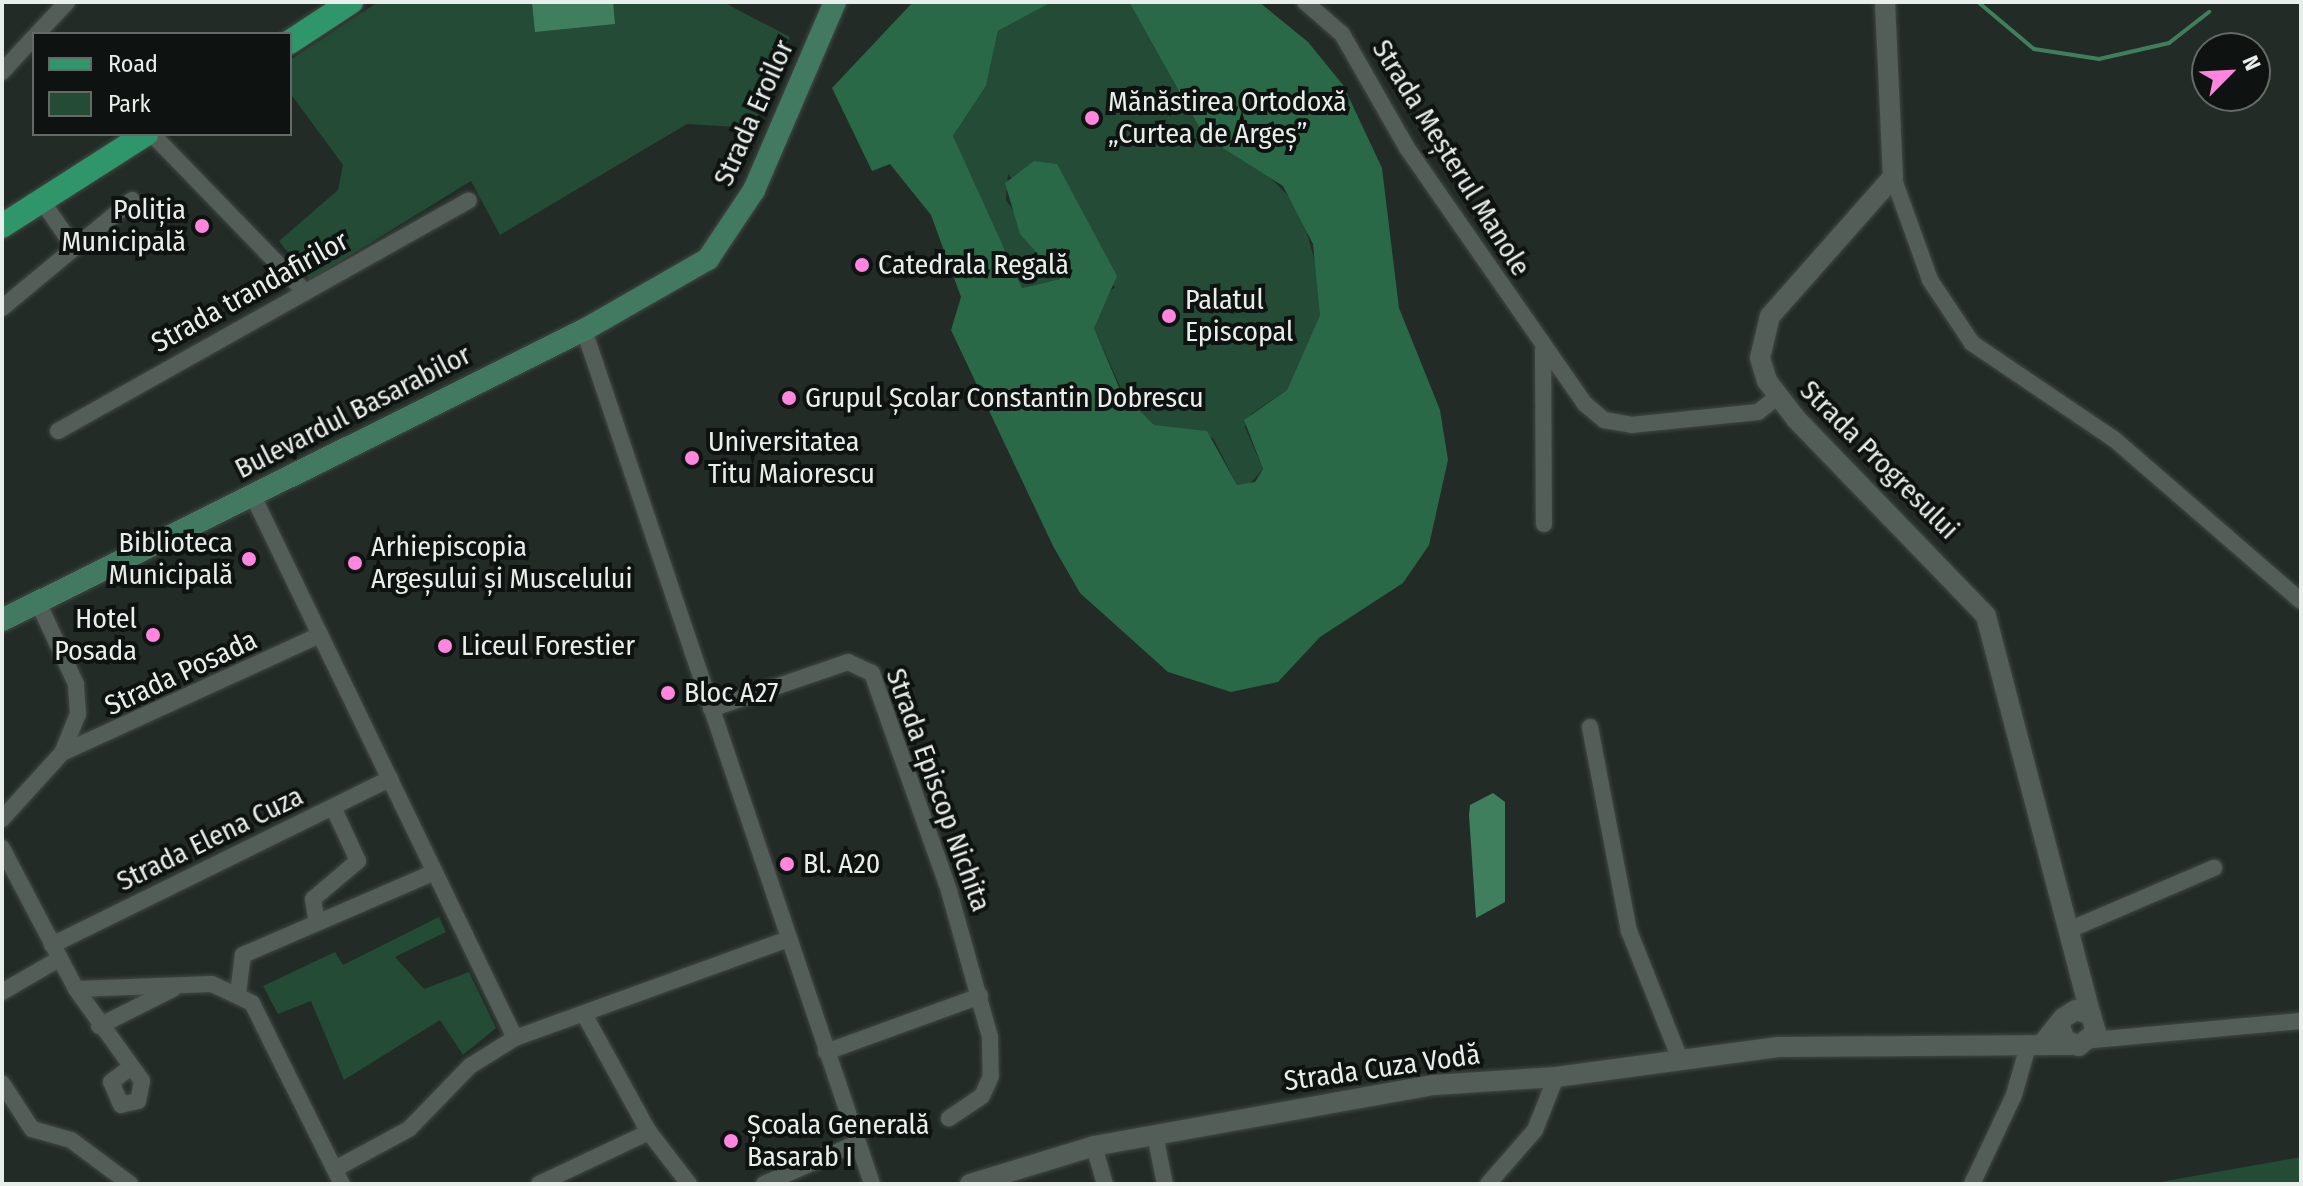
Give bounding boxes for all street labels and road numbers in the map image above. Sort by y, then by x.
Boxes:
street label: Strada Meșterul Manole [1365,34,1537,282]
street label: Strada Eroilor [707,35,801,191]
street label: Strada trandafirilor [146,224,354,360]
street label: Bulevardul Basarabilor [230,338,476,486]
street label: Strada Progresului [1793,374,1965,546]
street label: Strada Posada [100,623,262,723]
street label: Strada Episcop Nichita [878,664,998,916]
street label: Strada Elena Cuza [111,779,309,899]
street label: Strada Cuza Vodă [1282,1038,1482,1098]

